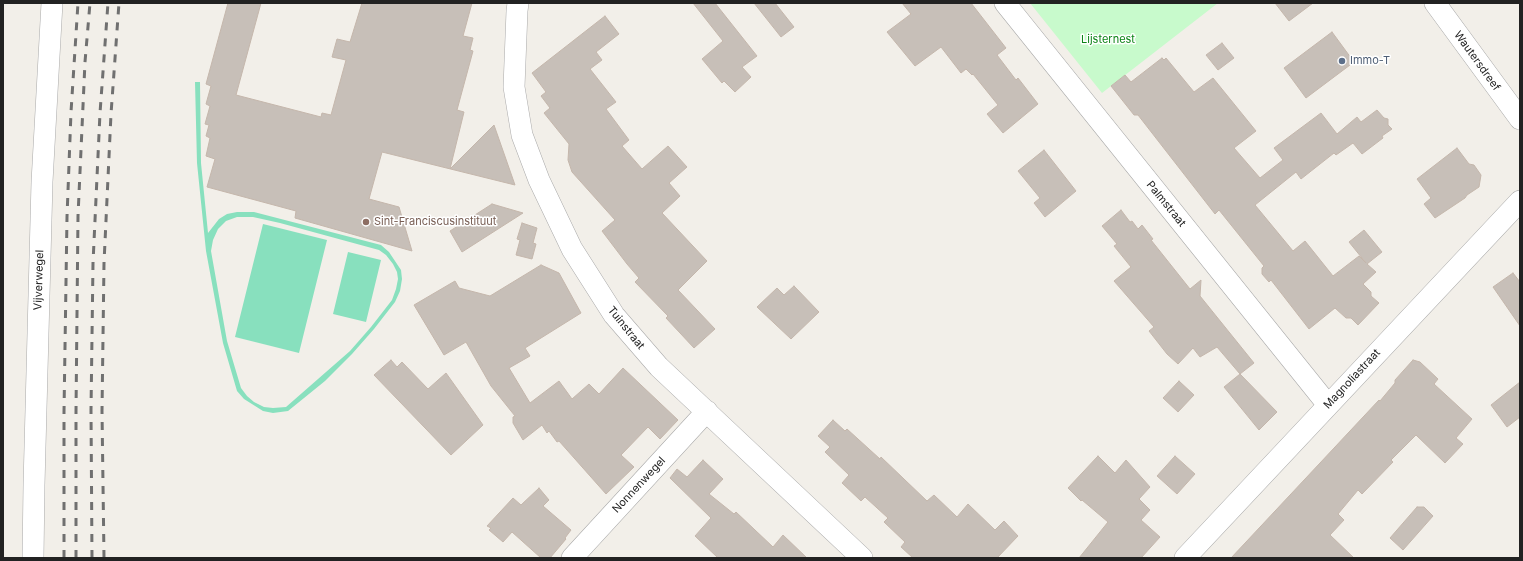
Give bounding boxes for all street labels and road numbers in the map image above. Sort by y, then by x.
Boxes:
street label: Wautersdreef [1451,29,1503,93]
street label: Palmstraat [1144,178,1188,230]
street label: Vijverwegel [31,250,47,310]
street label: Tuinstraat [605,304,647,352]
street label: Magnoliastraat [1321,346,1383,412]
street label: Nonnenwegel [610,454,668,516]

